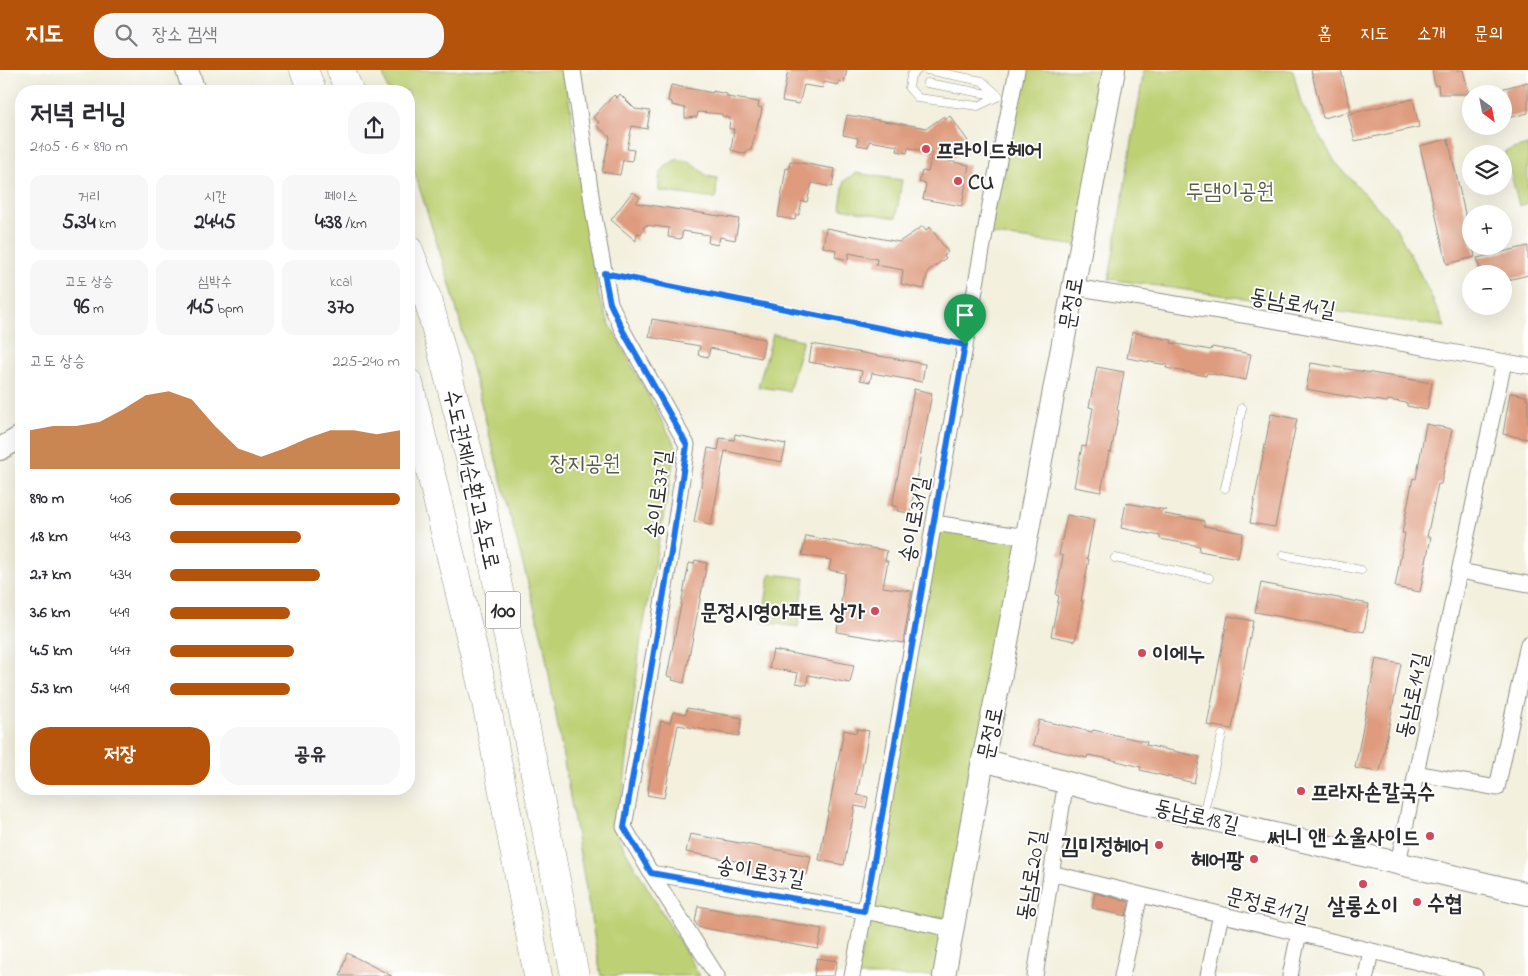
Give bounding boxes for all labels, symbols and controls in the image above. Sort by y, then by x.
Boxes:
search box [94,13,444,58]
text: 지도 [25,18,64,53]
icon: search [112,21,140,49]
text: 장소 검색 [152,22,218,49]
text: 홈 [1318,22,1332,48]
text: 지도 [1360,22,1389,48]
text: 소개 [1417,22,1446,48]
text: 문의 [1474,22,1503,48]
north arrow [1462,85,1512,135]
map controls [1462,85,1512,315]
text: 저녁 러닝 [30,95,127,136]
button: share [348,102,400,154]
text: 21:05 · 6 × 890 m [30,135,128,159]
place label: 프라이드헤어 [936,136,1042,168]
marker: 프라이드헤어 [920,143,932,155]
button: layers [1462,145,1512,195]
place label: CU [968,168,994,200]
marker: CU [952,175,964,187]
park label: 두댐이공원 [1186,177,1274,209]
text: 거리 [78,187,100,208]
text: 시간 [204,187,226,208]
text: 페이스 [324,187,358,208]
button: + [1462,205,1512,255]
text: 5.34 [62,208,96,238]
text: 24:45 [194,208,236,238]
text: 4:38 [315,208,342,238]
text: km [96,214,116,235]
text: /km [342,214,367,235]
button: − [1462,265,1512,315]
text: 고도 상승 [65,272,113,293]
text: 심박수 [198,272,232,293]
text: kcal [330,272,352,293]
street label: 문정로 [1053,275,1093,332]
street label: 동남로14길 [1247,282,1338,328]
text: 96 [74,293,90,323]
text: 145 [187,293,214,323]
text: 370 [328,293,354,323]
pin [944,294,986,345]
text: m [90,299,104,320]
text: bpm [214,299,243,320]
icon: arrive [951,301,979,329]
text: 고도 상승 [30,350,86,374]
text: 225–240 m [332,350,400,374]
street label: 수도권제1순환고속도로 [434,386,506,573]
street label: 송이로37길 [639,448,681,540]
park label: 장지공원 [550,449,620,481]
street label: 송이로31길 [893,474,939,565]
text: 890 m [30,487,64,511]
text: 4:06 [110,487,132,511]
text: 1.8 km [30,525,68,549]
text: 4:43 [110,525,131,549]
text: 2.7 km [30,563,71,587]
text: 4:34 [110,563,131,587]
road number: 100 [486,592,520,628]
place label: 문정시영아파트 상가 [700,598,865,630]
text: 3.6 km [30,601,70,625]
text: 4:49 [110,601,129,625]
marker: 문정시영아파트 상가 [869,605,881,617]
text: 4.5 km [30,639,72,663]
text: 4:47 [110,639,131,663]
place label: 이에누 [1152,640,1205,672]
marker: 이에누 [1136,647,1148,659]
street label: 동남로14길 [1389,650,1439,741]
text: 5.3 km [30,677,72,701]
text: 4:49 [110,677,129,701]
street label: 문정로 [971,704,1013,763]
button: 저장 [30,727,210,785]
button: 공유 [220,727,400,785]
place label: 프라자손칼국수 [1311,778,1435,810]
marker: 프라자손칼국수 [1295,785,1307,797]
street label: 동남로18길 [1151,793,1242,843]
place label: 써니 앤 소울사이드 [1266,823,1420,855]
street label: 동남로20길 [1010,828,1056,923]
marker: 써니 앤 소울사이드 [1424,830,1436,842]
place label: 김미정헤어 [1060,832,1149,864]
marker: 김미정헤어 [1153,839,1165,851]
place label: 헤어팡 [1191,846,1244,878]
street label: 송이로37길 [714,850,807,897]
marker: 헤어팡 [1248,853,1260,865]
marker: 살롱소이 [1357,878,1369,890]
street label: 문정로11길 [1222,881,1313,933]
place label: 수협 [1427,889,1462,921]
place label: 살롱소이 [1327,892,1398,924]
marker: 수협 [1411,896,1423,908]

